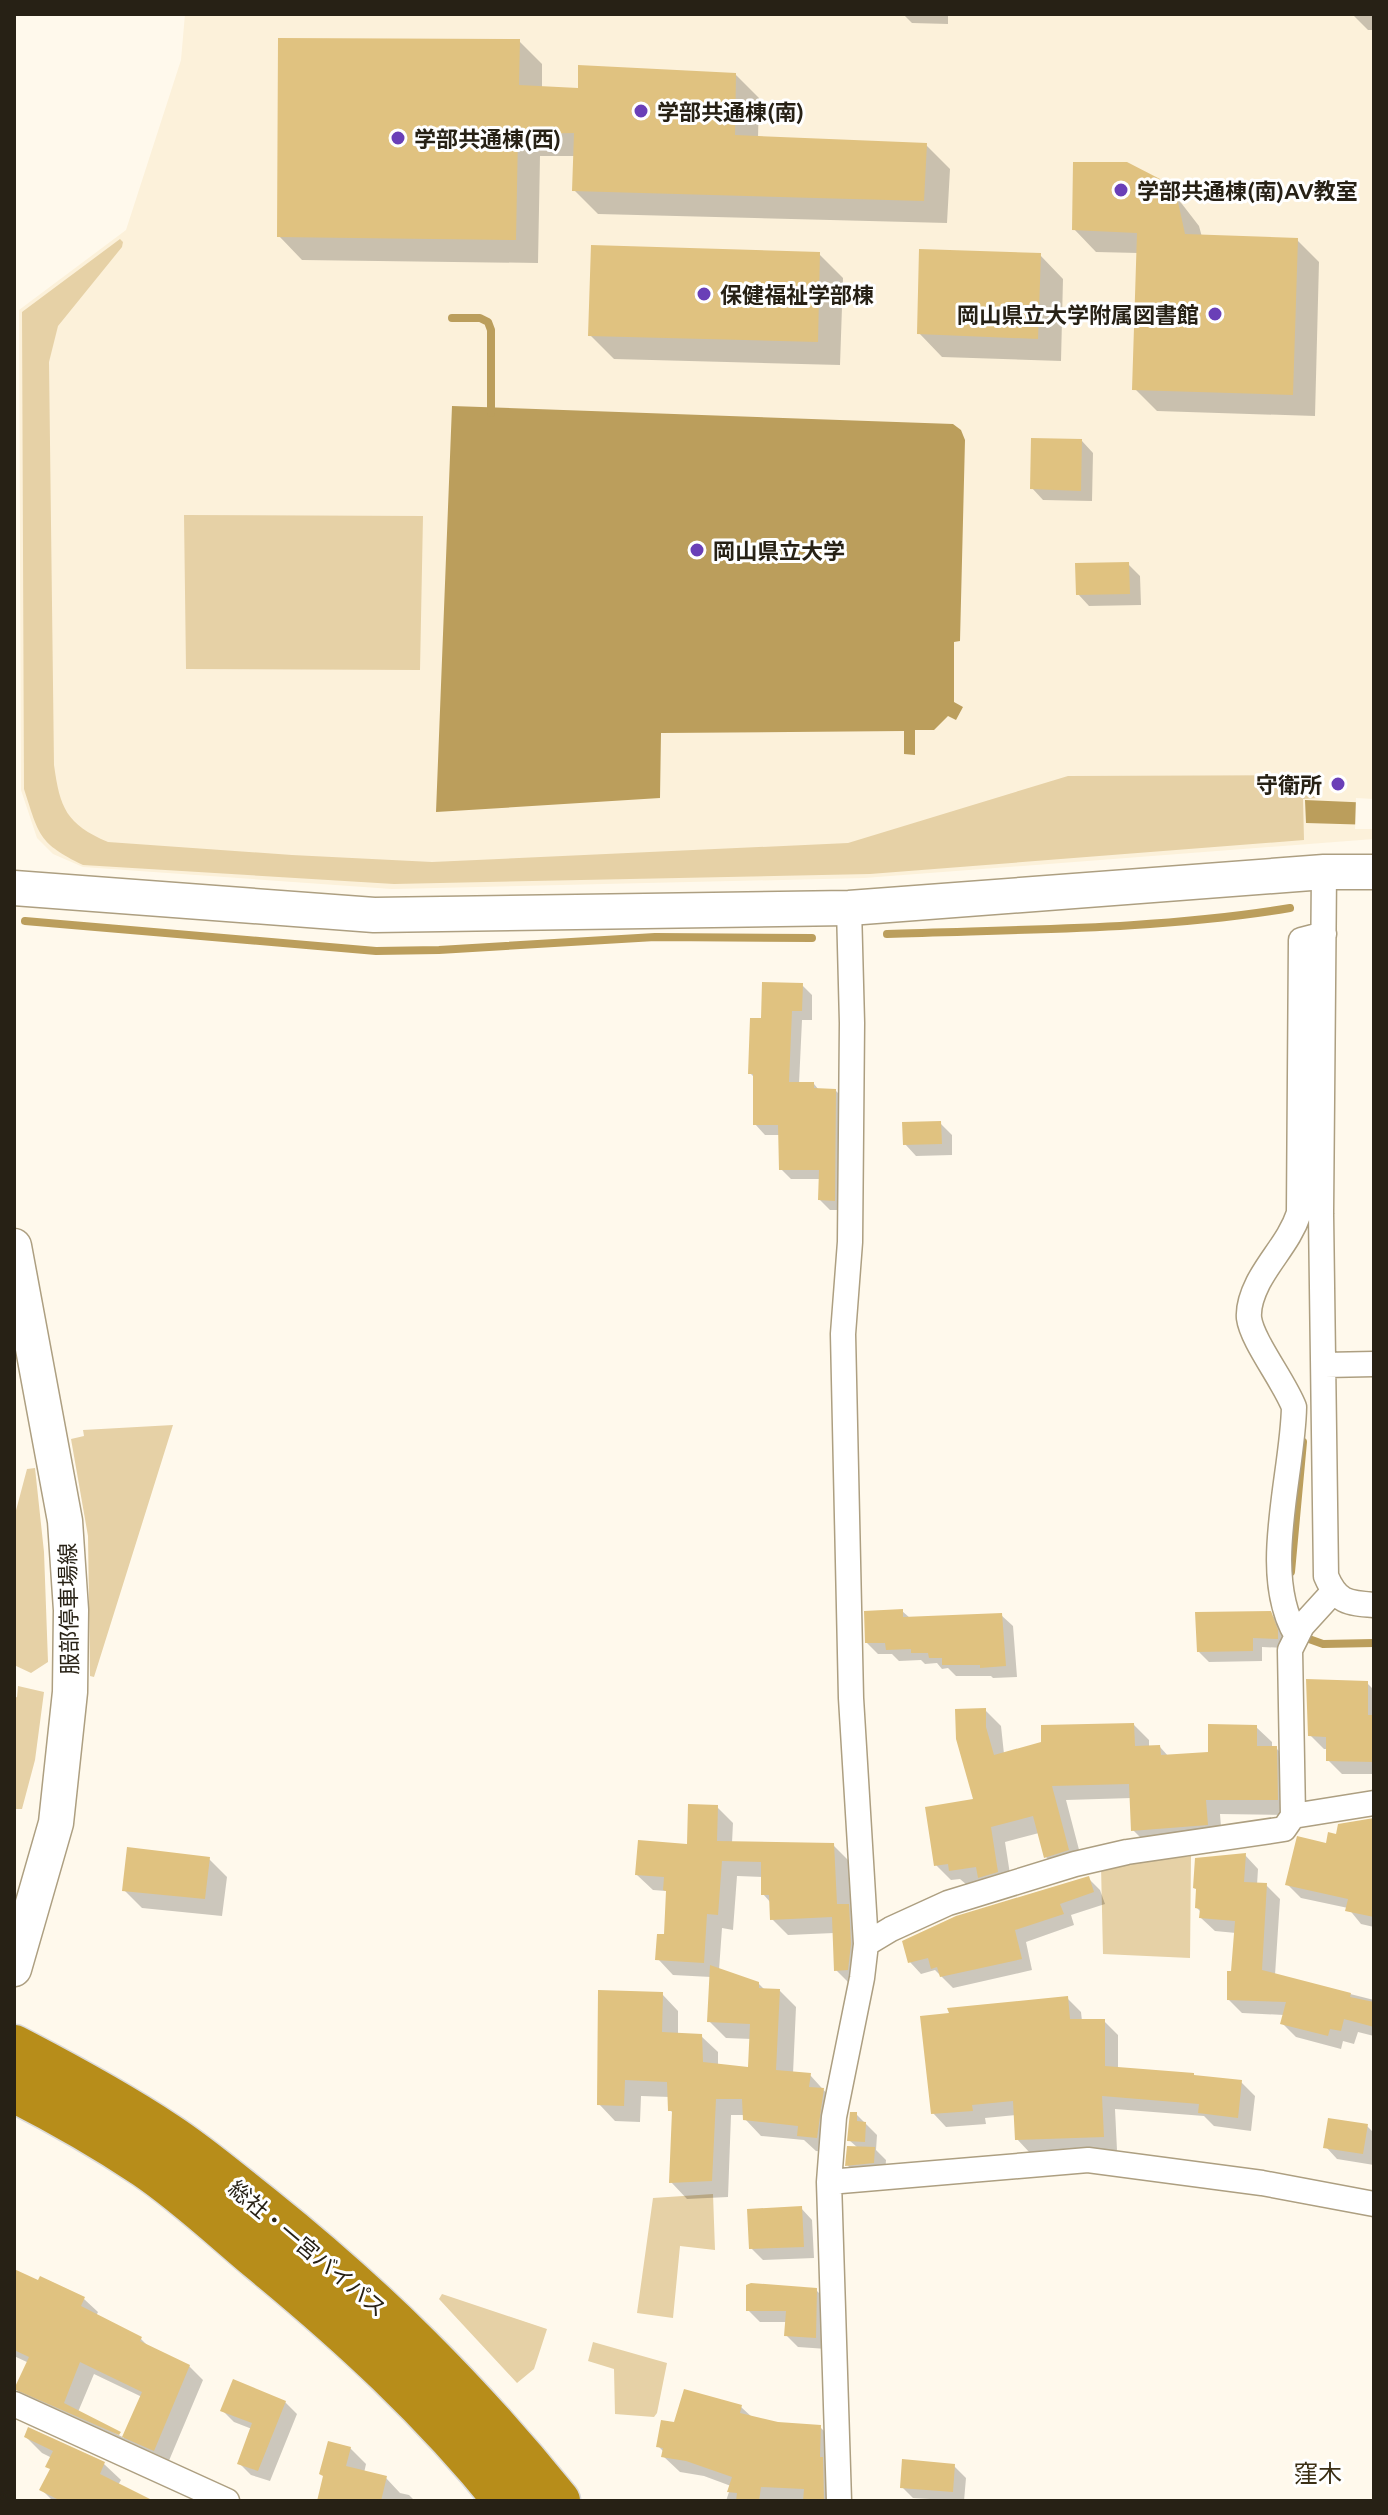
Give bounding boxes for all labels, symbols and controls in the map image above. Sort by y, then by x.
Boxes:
place label: 学部共通棟(南) [657,99,804,125]
marker: 学部共通棟(南) [632,102,650,120]
place label: 学部共通棟(西) [414,126,561,152]
marker: 学部共通棟(西) [389,129,407,147]
place label: 学部共通棟(南)AV教室 [1137,178,1358,204]
marker: 学部共通棟(南)AV教室 [1112,181,1130,199]
place label: 保健福祉学部棟 [720,282,874,307]
marker: 保健福祉学部棟 [695,285,713,303]
place label: 岡山県立大学附属図書館 [957,302,1199,327]
marker: 岡山県立大学附属図書館 [1206,305,1224,323]
place label: 岡山県立大学 [713,538,845,563]
marker: 岡山県立大学 [688,541,706,559]
place label: 守衛所 [1256,772,1322,797]
marker: 守衛所 [1329,775,1347,793]
street label: 服部停車場線 [54,1543,82,1675]
street label: 総社・一宮バイパス [224,2175,392,2321]
district label: 窪木 [1294,2460,1342,2487]

